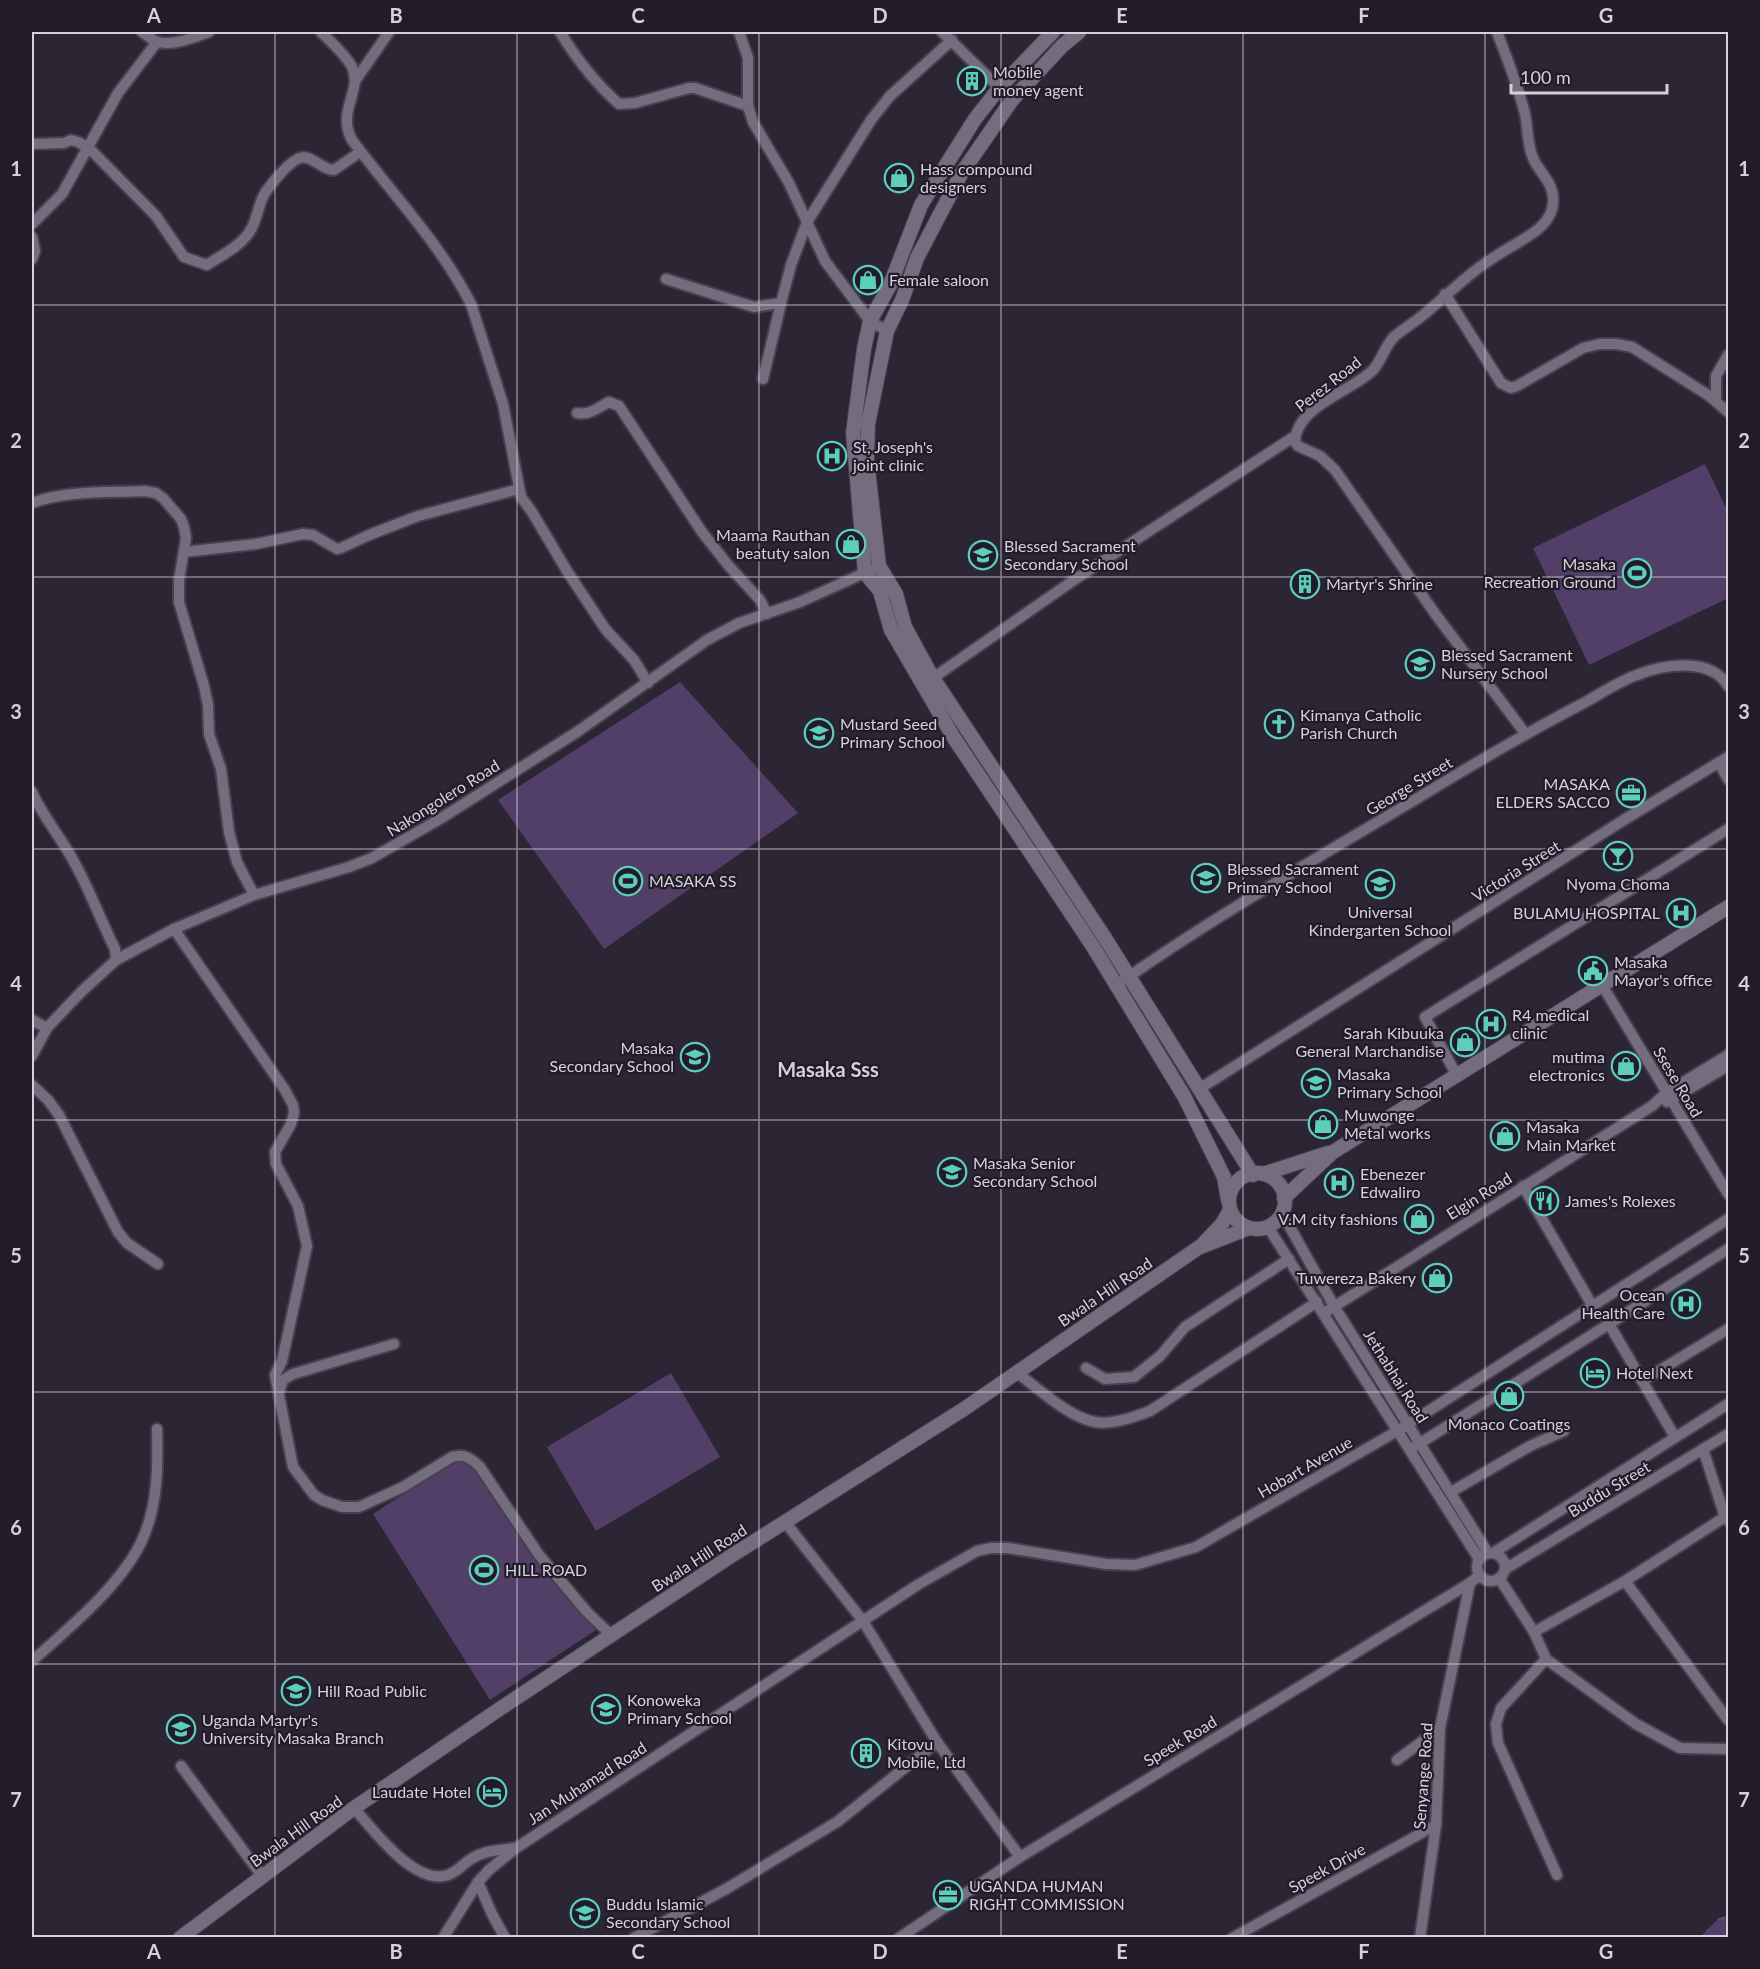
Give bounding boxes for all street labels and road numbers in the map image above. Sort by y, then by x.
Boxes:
street label: Perez Road [1291,352,1364,415]
street label: George Street [1362,752,1456,819]
street label: Nakongolero Road [383,755,503,840]
street label: Victoria Street [1468,836,1564,905]
street label: Ssese Road [1650,1043,1707,1120]
street label: Elgin Road [1442,1168,1515,1223]
street label: Bwala Hill Road [1054,1253,1155,1330]
street label: Jethabhai Road [1360,1325,1433,1426]
street label: Hobart Avenue [1254,1432,1355,1501]
street label: Buddu Street [1564,1457,1653,1520]
street label: Bwala Hill Road [648,1520,750,1595]
street label: Speek Road [1140,1711,1220,1770]
street label: Senyange Road [1409,1722,1436,1830]
street label: Jan Muhamad Road [524,1737,650,1828]
street label: Bwala Hill Road [246,1791,346,1870]
street label: Speek Drive [1285,1839,1368,1896]

